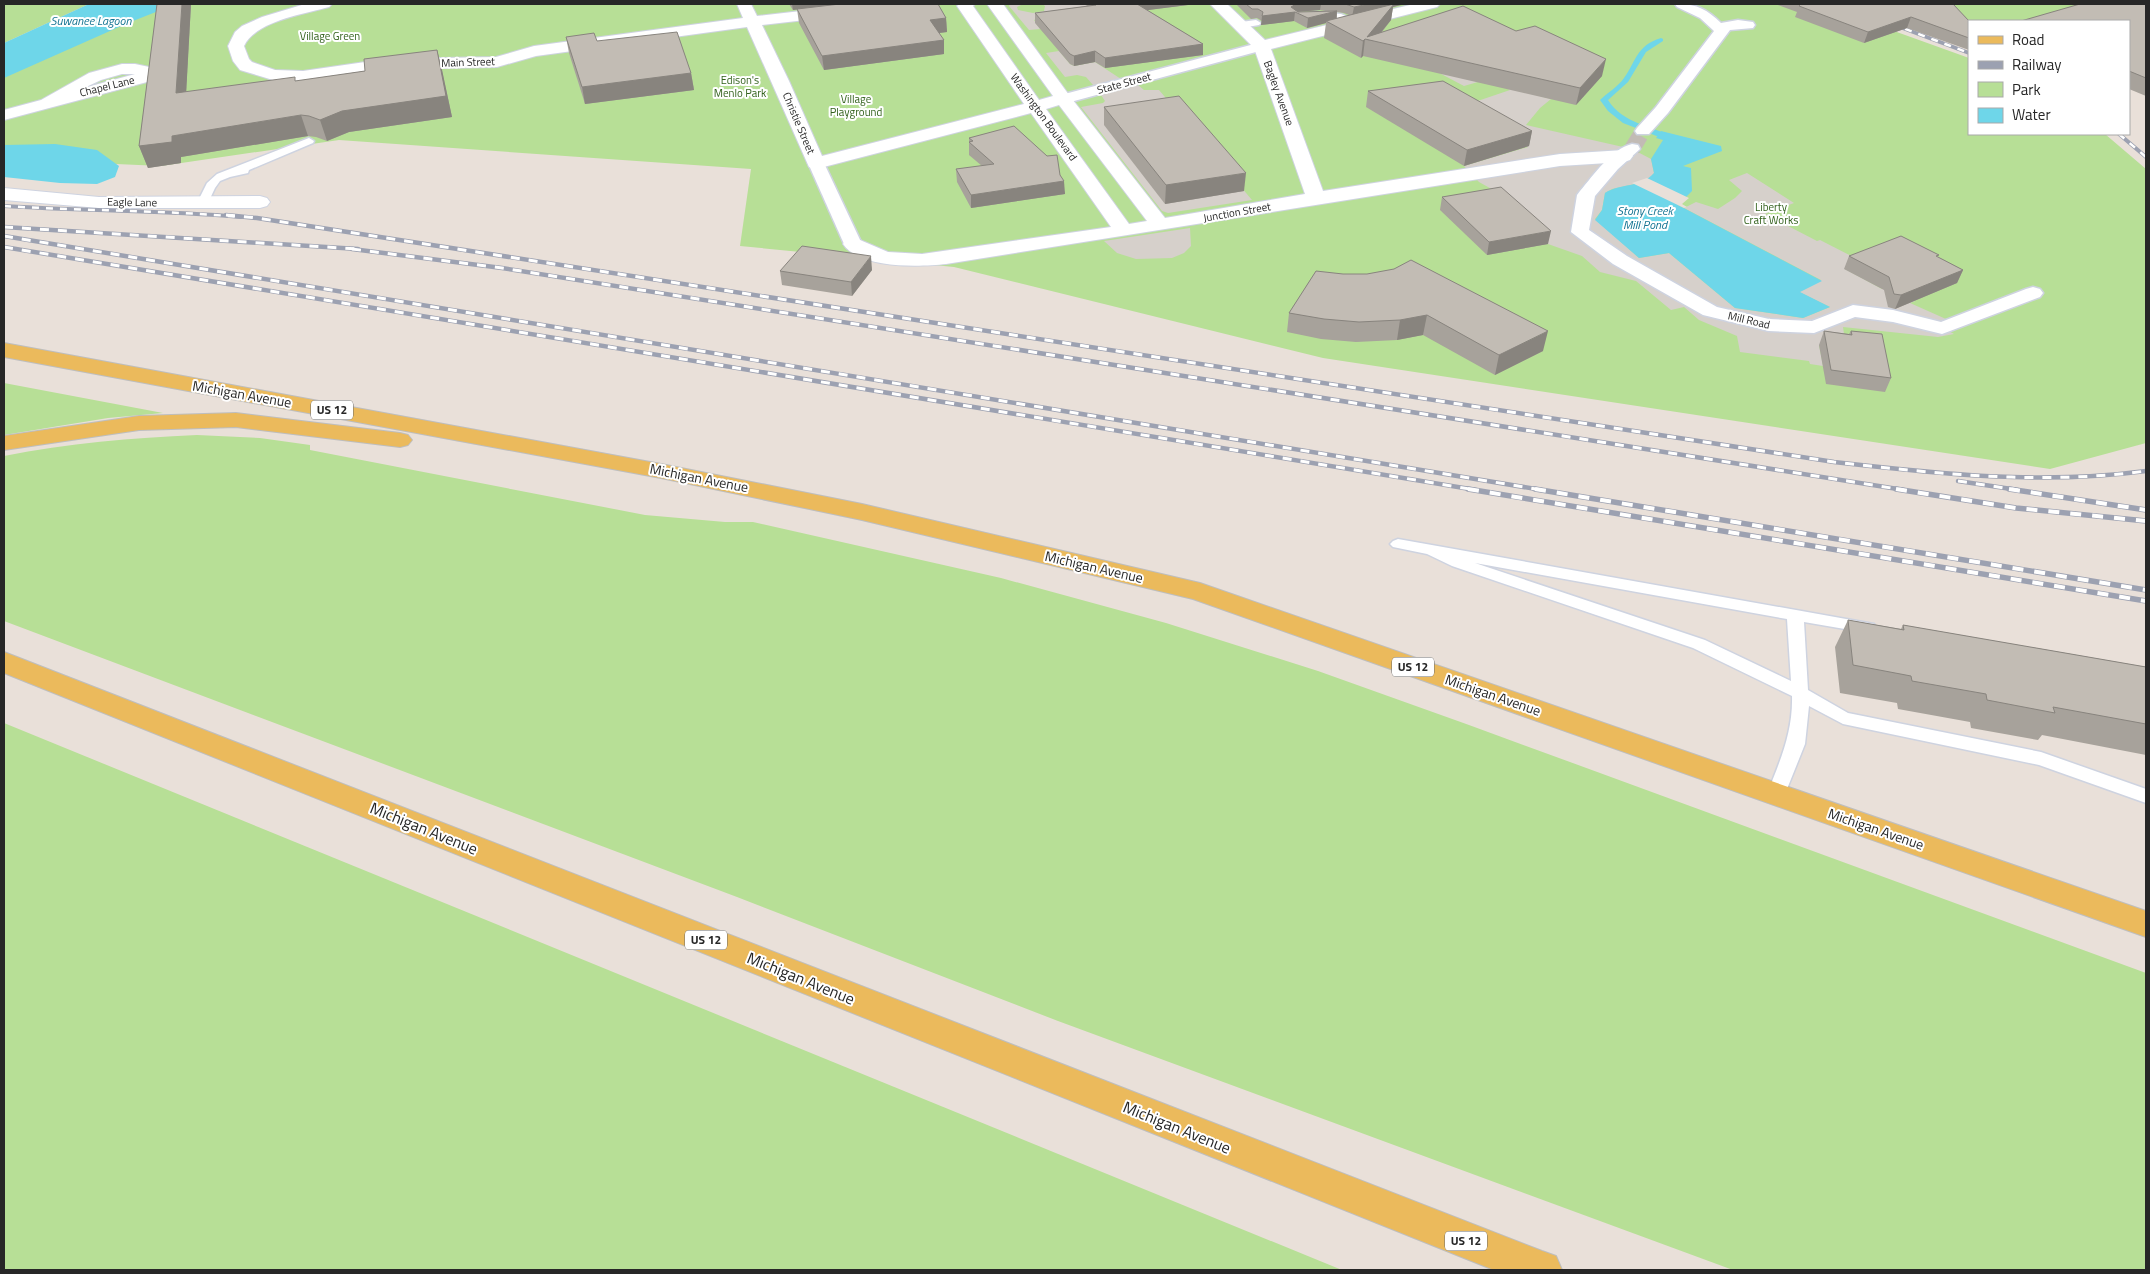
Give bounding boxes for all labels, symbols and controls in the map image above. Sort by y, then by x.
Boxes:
water label: Suwanee Lagoon [51,11,132,30]
legend [1968,20,2130,135]
park label: Village Green [300,28,360,44]
text: Road [2012,28,2044,51]
street label: Main Street [441,53,495,71]
text: Railway [2012,53,2062,76]
street label: Bagley Avenue [1260,58,1298,128]
street label: State Street [1095,68,1153,98]
street label: Washington Boulevard [1007,70,1081,164]
street label: Chapel Lane [78,71,137,101]
park label: Edison's Menlo Park [714,72,767,101]
text: Park [2012,78,2041,101]
street label: Christie Street [779,90,819,157]
park label: Village Playground [830,91,882,120]
text: Water [2012,103,2051,126]
street label: Eagle Lane [107,194,158,210]
street label: Junction Street [1202,198,1272,226]
park label: Liberty Craft Works [1744,199,1798,228]
water label: Stony Creek Mill Pond [1617,201,1675,234]
street label: Mill Road [1726,307,1772,333]
street label: Michigan Avenue [191,374,293,413]
road number: US 12 [311,400,353,420]
street label: Michigan Avenue [648,458,750,497]
street label: Michigan Avenue [1043,545,1145,588]
road number: US 12 [1392,658,1434,676]
street label: Michigan Avenue [1442,668,1544,721]
street label: Michigan Avenue [366,795,482,861]
street label: Michigan Avenue [1825,802,1927,855]
road number: US 12 [685,930,727,950]
street label: Michigan Avenue [743,945,859,1011]
street label: Michigan Avenue [1119,1094,1235,1160]
road number: US 12 [1445,1232,1487,1250]

